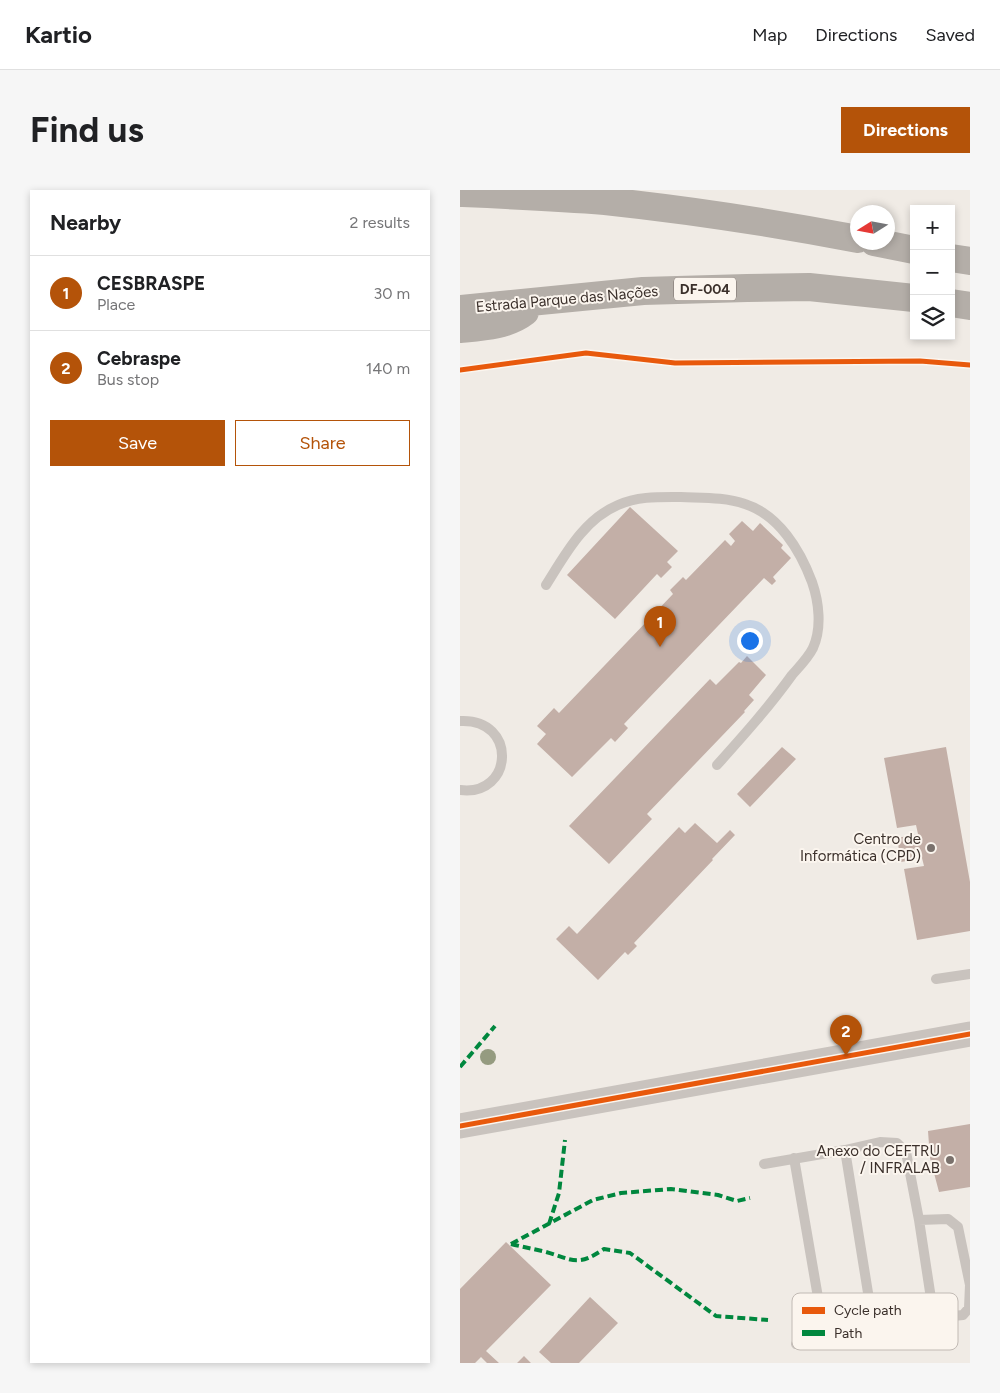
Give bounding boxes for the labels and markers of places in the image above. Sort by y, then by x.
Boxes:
pin: 1 [644,606,676,647]
place label: Centro de Informática (CPD) [800,830,921,865]
marker: Centro de Informática (CPD) [925,842,937,854]
pin: 2 [830,1015,862,1056]
place label: Anexo do CEFTRU / INFRALAB [817,1142,940,1177]
marker: Anexo do CEFTRU / INFRALAB [944,1154,956,1166]

